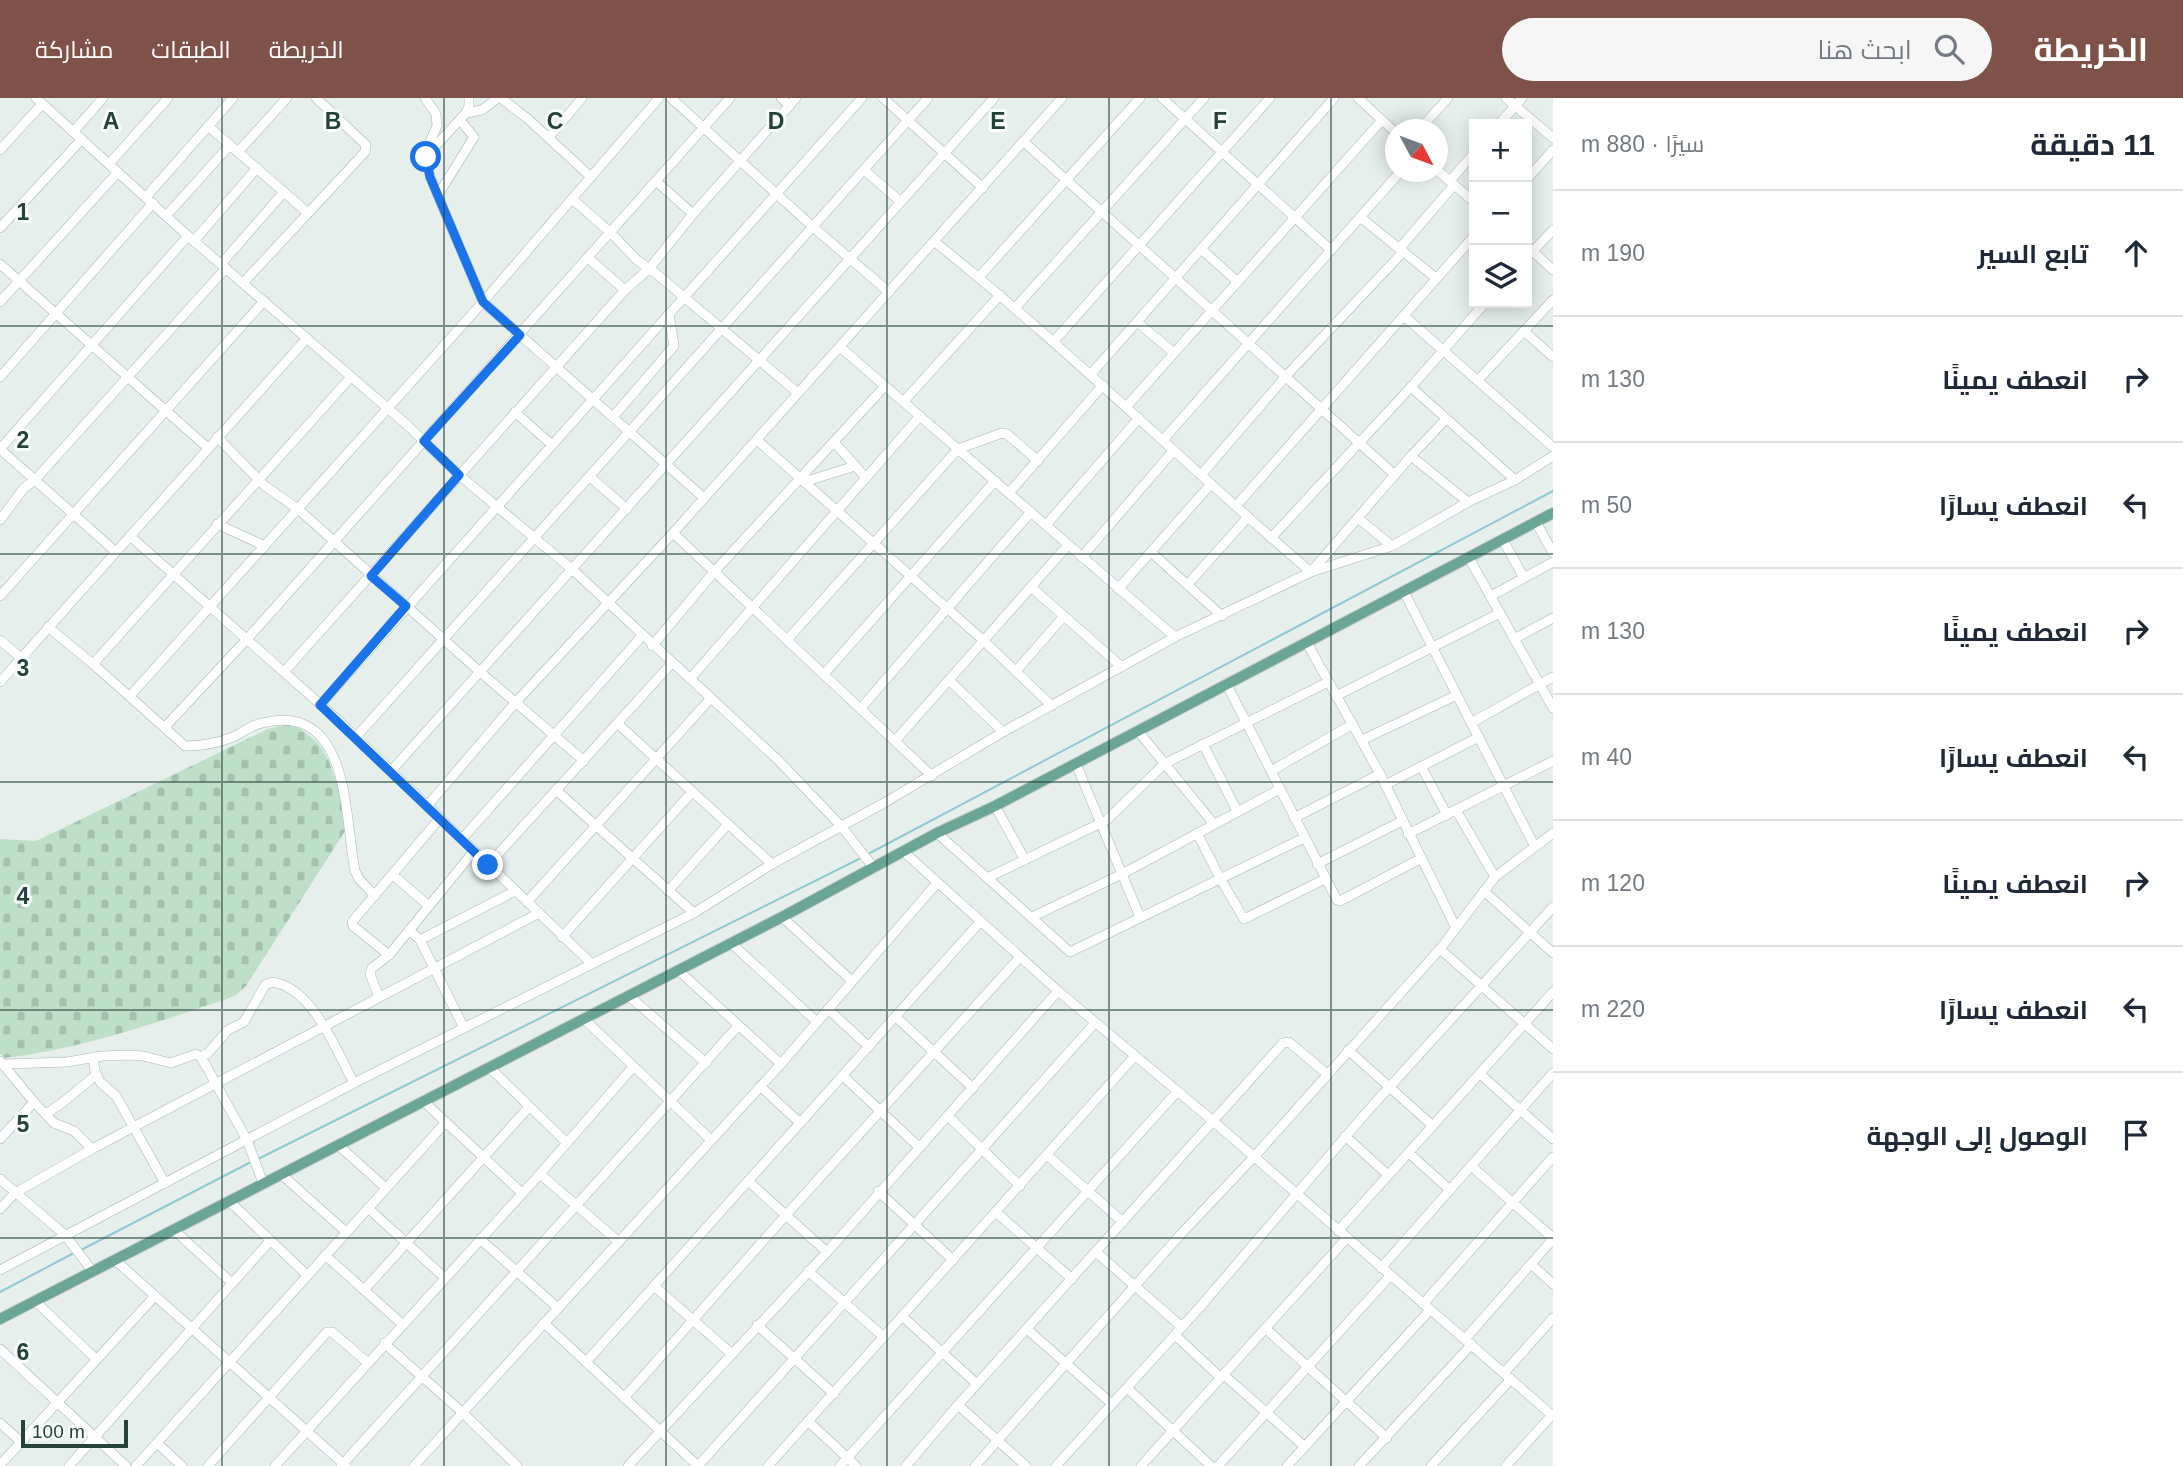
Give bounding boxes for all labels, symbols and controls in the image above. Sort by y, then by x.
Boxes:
search box [1502,18,1992,81]
icon: search [1930,30,1968,68]
text: الخريطة [2034,31,2148,68]
text: ابحث هنا [1818,35,1912,65]
text: مشاركة [35,36,113,63]
text: الطبقات [151,36,231,63]
text: الخريطة [269,36,344,63]
text: A [103,108,119,134]
text: B [325,108,341,134]
text: C [547,108,563,134]
text: D [768,108,784,134]
text: E [990,108,1006,134]
text: F [1213,108,1227,134]
north arrow [1385,119,1448,182]
map controls [1469,119,1532,308]
button: + [1469,119,1532,182]
text: 11 دقيقة [2030,128,2155,161]
text: سيرًا · 880 m [1581,131,1704,157]
route start [410,141,441,172]
button: − [1469,182,1532,245]
text: 1 [17,199,30,225]
icon: ahead [2117,234,2155,272]
text: تابع السير [1977,239,2088,269]
text: 190 m [1581,240,1645,266]
button: layers [1469,245,1532,308]
icon: right [2117,360,2155,398]
text: انعطف يمينًا [1942,365,2088,395]
text: 130 m [1581,366,1645,392]
text: 2 [17,427,29,453]
icon: left [2117,486,2155,524]
text: انعطف يسارًا [1939,491,2088,521]
text: 50 m [1581,492,1632,518]
icon: right [2117,612,2155,650]
text: انعطف يمينًا [1942,617,2088,647]
text: 130 m [1581,618,1645,644]
text: 3 [17,655,29,681]
icon: left [2117,738,2155,776]
text: انعطف يسارًا [1939,743,2088,773]
text: 40 m [1581,744,1632,770]
route end [472,849,503,880]
icon: right [2117,864,2155,902]
text: انعطف يمينًا [1942,869,2088,899]
text: 120 m [1581,870,1645,896]
text: 4 [17,883,30,909]
icon: left [2117,990,2155,1028]
text: انعطف يسارًا [1939,995,2088,1025]
text: 220 m [1581,996,1645,1022]
text: 5 [17,1111,30,1137]
icon: arrive [2117,1116,2155,1154]
text: الوصول إلى الوجهة [1866,1121,2088,1151]
text: 6 [17,1339,29,1365]
scale bar [21,1417,128,1449]
text: 100 m [32,1421,85,1442]

